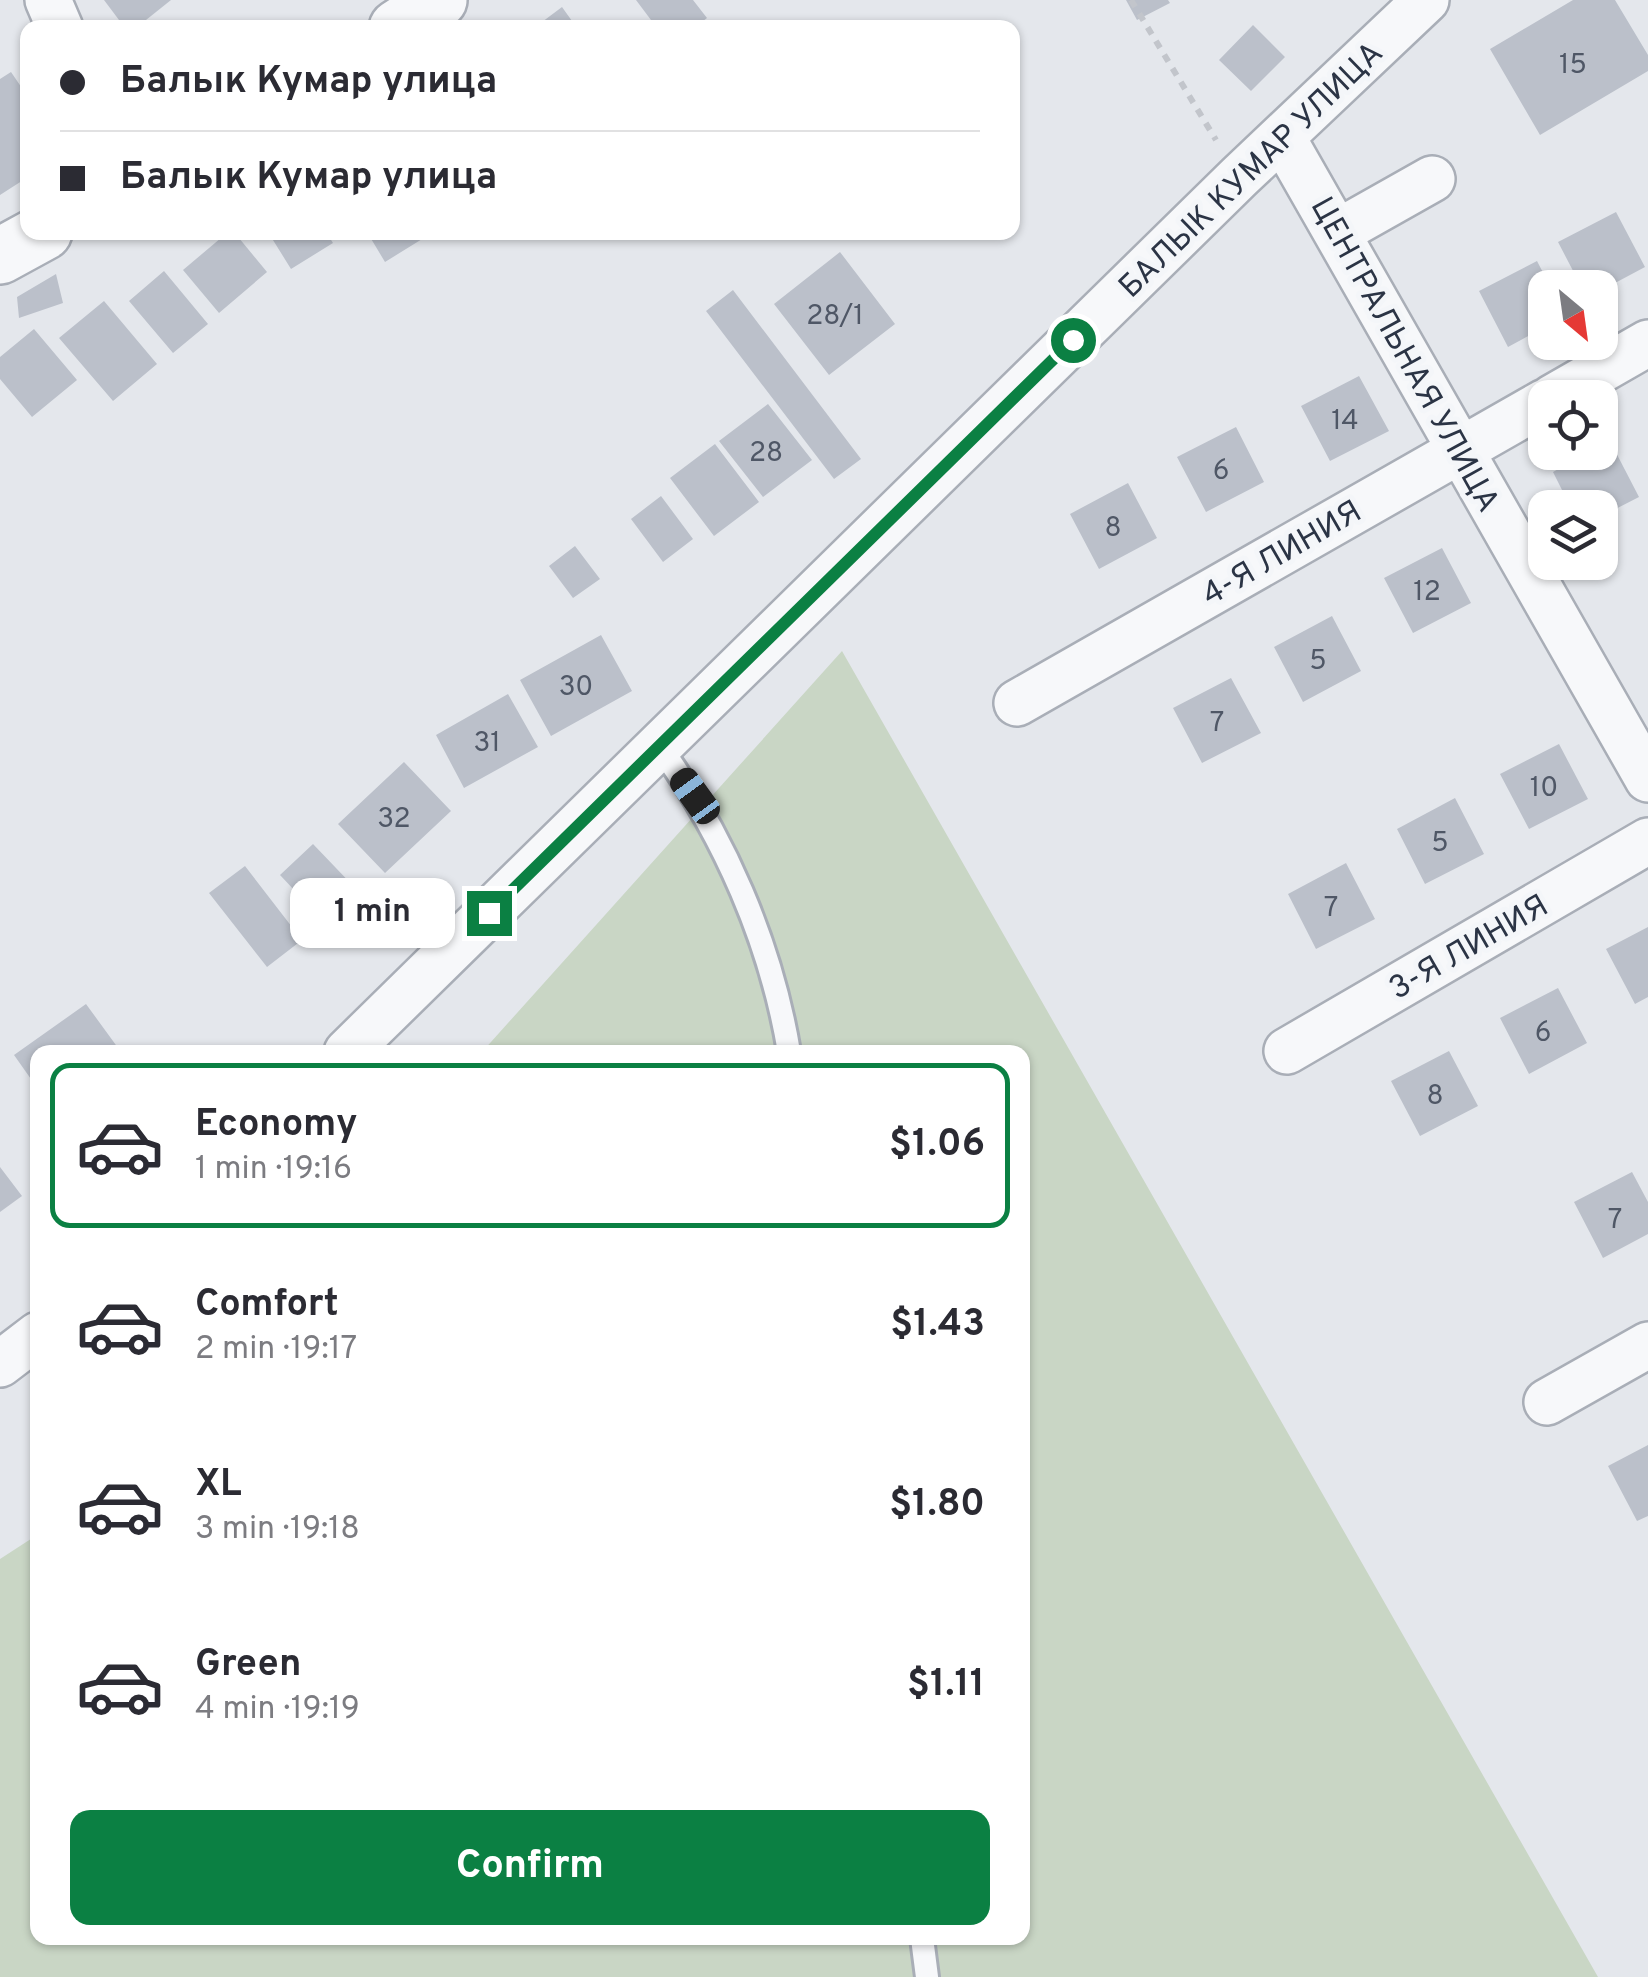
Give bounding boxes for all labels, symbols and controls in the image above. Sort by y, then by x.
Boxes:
street label: БАЛЫК КУМАР УЛИЦА [1112,34,1393,308]
house number: 15 [1559,48,1587,84]
text: Балык Кумар улица [120,58,497,107]
text: Балык Кумар улица [120,154,497,203]
street label: ЦЕНТРАЛЬНАЯ УЛИЦА [1300,191,1507,520]
north arrow [1528,270,1618,360]
map controls [1528,270,1618,580]
house number: 28/1 [806,299,864,335]
route start [1051,318,1096,363]
button: locate [1528,380,1618,470]
house number: 14 [1331,404,1359,440]
house number: 28 [749,436,783,472]
house number: 6 [1213,454,1229,490]
button: layers [1528,490,1618,580]
street label: 4-Я ЛИНИЯ [1195,493,1370,616]
house number: 8 [1104,511,1122,547]
house number: 12 [1413,575,1441,611]
house number: 5 [1309,644,1327,680]
house number: 30 [559,670,593,706]
house number: 7 [1210,706,1224,742]
house number: 31 [473,726,501,762]
car [665,763,725,829]
house number: 10 [1530,771,1558,807]
house number: 32 [377,802,411,838]
house number: 5 [1431,826,1449,862]
callout: 1 min [289,878,454,948]
street label: 3-Я ЛИНИЯ [1383,887,1556,1010]
route end [467,891,512,936]
house number: 7 [1324,891,1338,927]
text: 1 min [334,893,411,933]
house number: 6 [1535,1016,1551,1052]
house number: 8 [1426,1079,1444,1115]
icon: car [75,1101,165,1191]
text: Economy [195,1101,357,1150]
text: $1.06 [889,1121,985,1170]
text: 1 min · 19:16 [195,1150,352,1190]
house number: 7 [1608,1203,1622,1239]
icon: car [75,1281,165,1371]
text: Comfort [195,1281,339,1330]
text: $1.43 [890,1301,985,1350]
text: 2 min · 19:17 [195,1330,357,1370]
icon: car [75,1461,165,1551]
text: XL [195,1461,242,1510]
text: $1.80 [889,1481,985,1530]
text: 3 min · 19:18 [195,1510,360,1550]
icon: car [75,1641,165,1731]
text: Green [195,1641,301,1690]
text: $1.11 [907,1661,985,1710]
text: 4 min · 19:19 [195,1690,360,1730]
button: Confirm [70,1810,990,1925]

